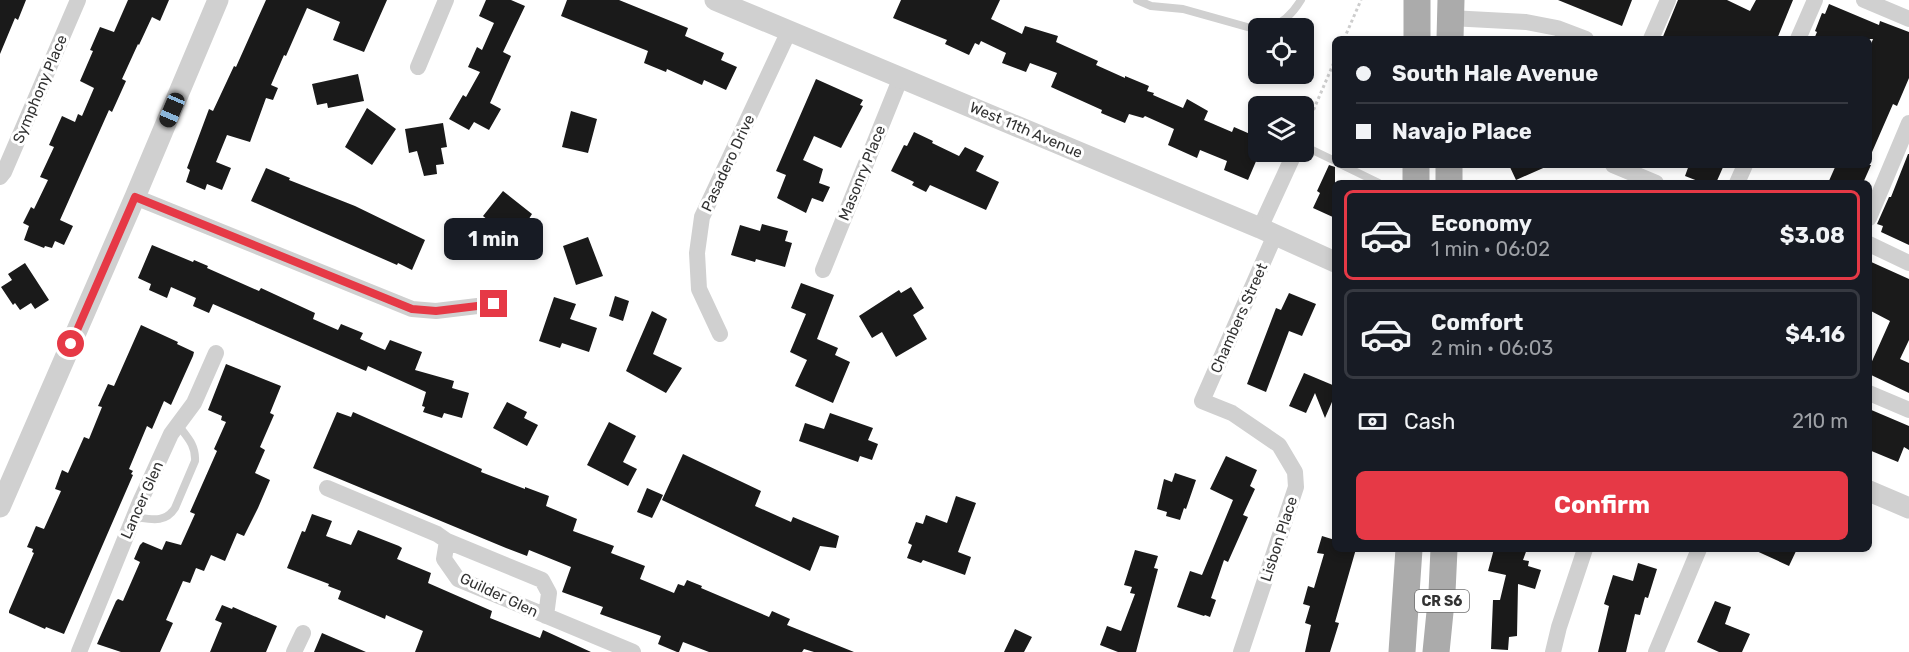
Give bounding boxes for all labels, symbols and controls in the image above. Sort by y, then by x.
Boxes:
map controls [1248,18,1314,162]
button: locate [1248,18,1314,84]
street label: Symphony Place [9,32,71,146]
text: South Hale Avenue [1392,60,1598,87]
car [157,90,187,130]
button: layers [1248,96,1314,162]
street label: West 11th Avenue [967,98,1085,162]
street label: Pasadero Drive [698,112,758,214]
text: Navajo Place [1392,118,1532,145]
street label: Masonry Place [835,123,889,223]
icon: car [1359,208,1413,262]
text: Economy [1431,210,1532,237]
callout: 1 min [444,217,544,259]
text: $3.08 [1780,222,1845,249]
text: 1 min [468,227,519,251]
text: 1 min · 06:02 [1431,237,1550,261]
street label: Chambers Street [1207,260,1271,376]
route end [480,290,507,317]
icon: car [1359,307,1413,361]
text: Comfort [1431,309,1523,336]
text: $4.16 [1785,321,1845,348]
route start [57,330,84,357]
text: 2 min · 06:03 [1431,336,1553,360]
icon: cash [1356,405,1389,438]
text: Cash [1404,408,1455,435]
text: 210 m [1792,409,1848,433]
street label: Lancer Glen [117,458,167,542]
button: Confirm [1356,471,1848,540]
street label: Lisbon Place [1257,494,1301,584]
street label: Guilder Glen [457,569,541,621]
road number: CR S6 [1415,590,1469,612]

